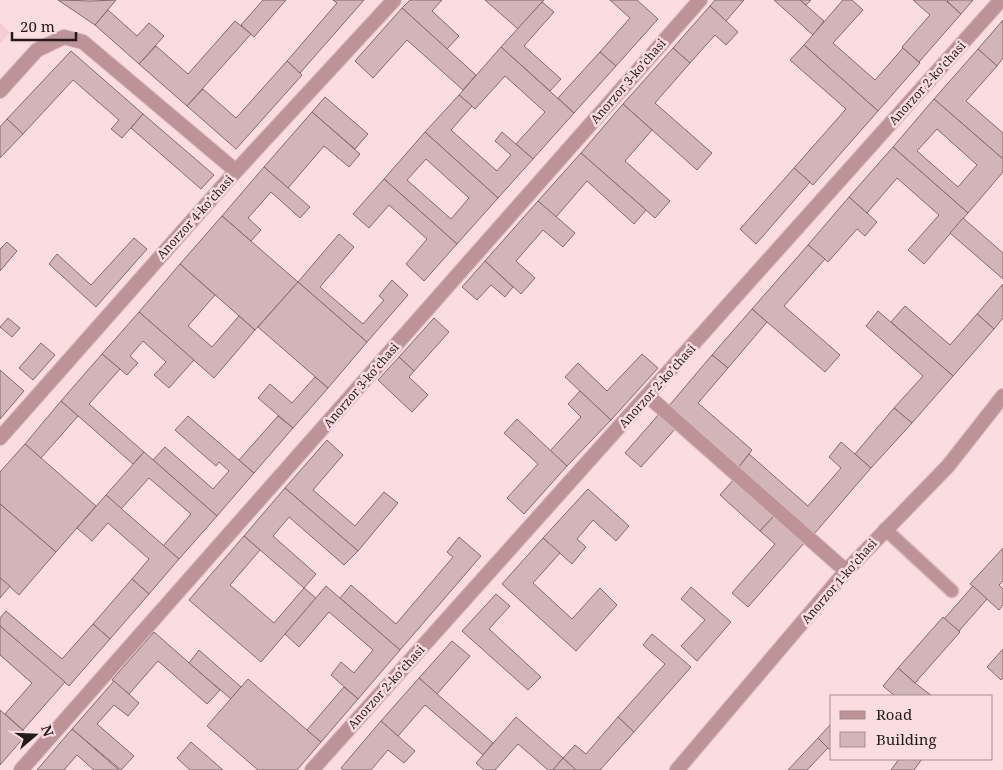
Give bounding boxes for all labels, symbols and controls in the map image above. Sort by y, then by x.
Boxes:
scale bar [12,10,76,42]
text: 20 m [20,16,55,36]
street label: Аnorzor 3-koʼchasi [586,35,670,127]
street label: Аnorzor 2-koʼchasi [885,37,969,129]
street label: Аnorzor 4-koʼchasi [153,171,237,263]
street label: Аnorzor 3-koʼchasi [319,339,403,431]
street label: Аnorzor 2-koʼchasi [615,340,699,432]
street label: Аnorzor 1-koʼchasi [797,535,881,627]
street label: Аnorzor 2-koʼchasi [344,641,428,733]
legend [830,695,993,760]
text: Road [876,704,912,724]
north arrow [10,710,60,760]
text: N [37,722,59,739]
text: Building [876,729,937,749]

